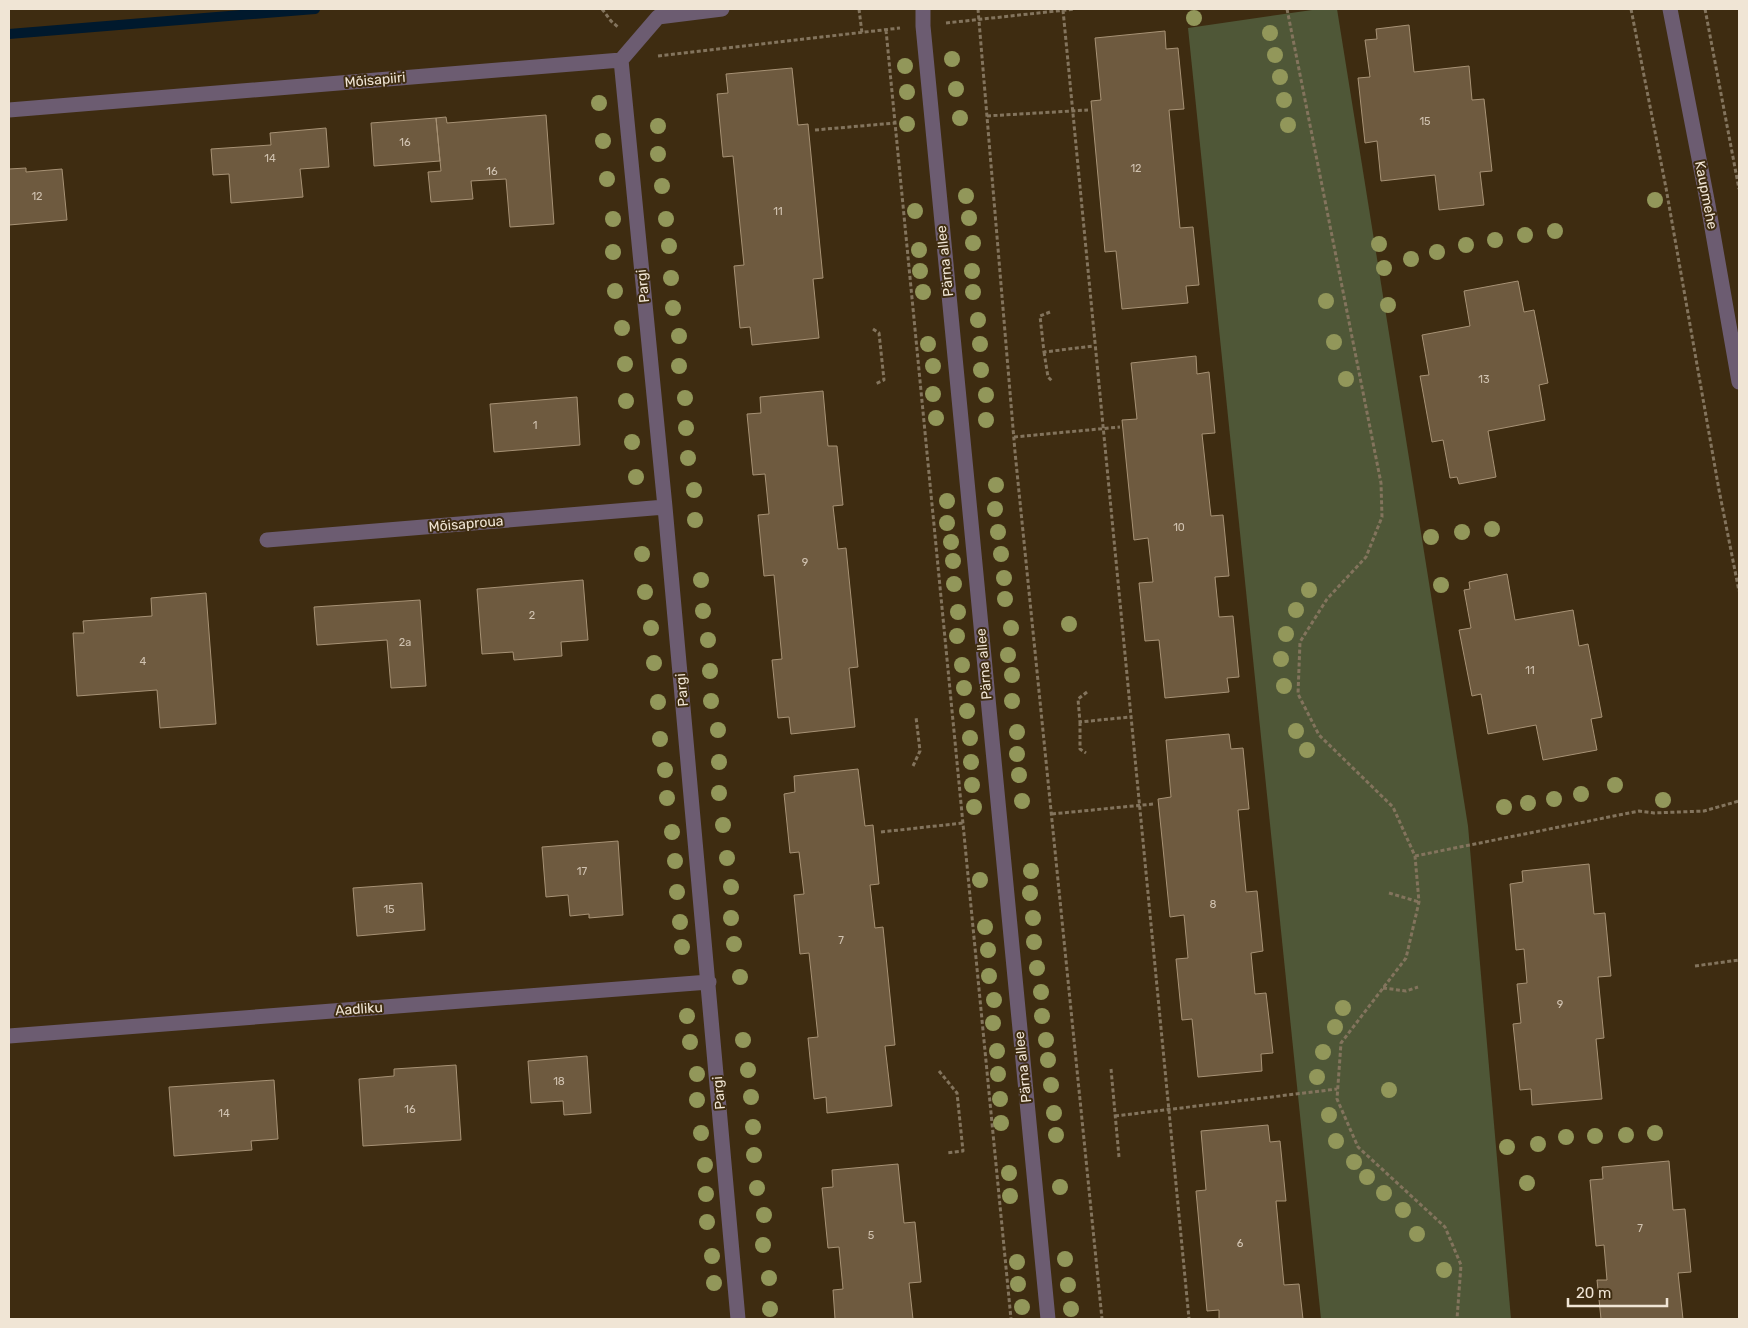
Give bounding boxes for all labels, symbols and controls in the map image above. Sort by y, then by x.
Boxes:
street label: Mõisapiiri [344,69,406,91]
house number: 15 [1419,115,1431,128]
house number: 16 [399,136,411,149]
house number: 14 [264,152,276,165]
street label: Kaupmehe [1691,159,1721,231]
house number: 12 [1130,162,1142,175]
house number: 16 [486,165,498,178]
house number: 12 [31,190,43,203]
house number: 11 [773,205,783,218]
street label: Pärna allee [933,224,957,298]
street label: Pargi [633,268,653,304]
house number: 13 [1478,373,1490,386]
house number: 1 [533,419,537,432]
street label: Mõisaproua [428,512,504,536]
house number: 10 [1173,521,1185,534]
house number: 9 [802,556,808,569]
house number: 2 [529,609,535,622]
street label: Pärna allee [972,627,996,700]
house number: 2a [399,636,411,649]
house number: 4 [140,655,147,668]
house number: 11 [1525,664,1535,677]
street label: Pargi [672,673,692,707]
house number: 17 [577,865,588,878]
house number: 8 [1210,898,1217,911]
house number: 15 [383,903,395,916]
house number: 7 [838,934,844,947]
house number: 9 [1557,998,1563,1011]
street label: Aadliku [335,999,383,1019]
street label: Pärna allee [1011,1030,1035,1104]
house number: 18 [553,1075,565,1088]
street label: Pargi [709,1076,729,1110]
house number: 16 [404,1103,416,1116]
house number: 14 [218,1107,230,1120]
house number: 7 [1637,1222,1643,1235]
house number: 5 [868,1229,875,1242]
house number: 6 [1237,1237,1244,1250]
scale bar [1568,1276,1667,1308]
text: 20 m [1576,1284,1611,1302]

